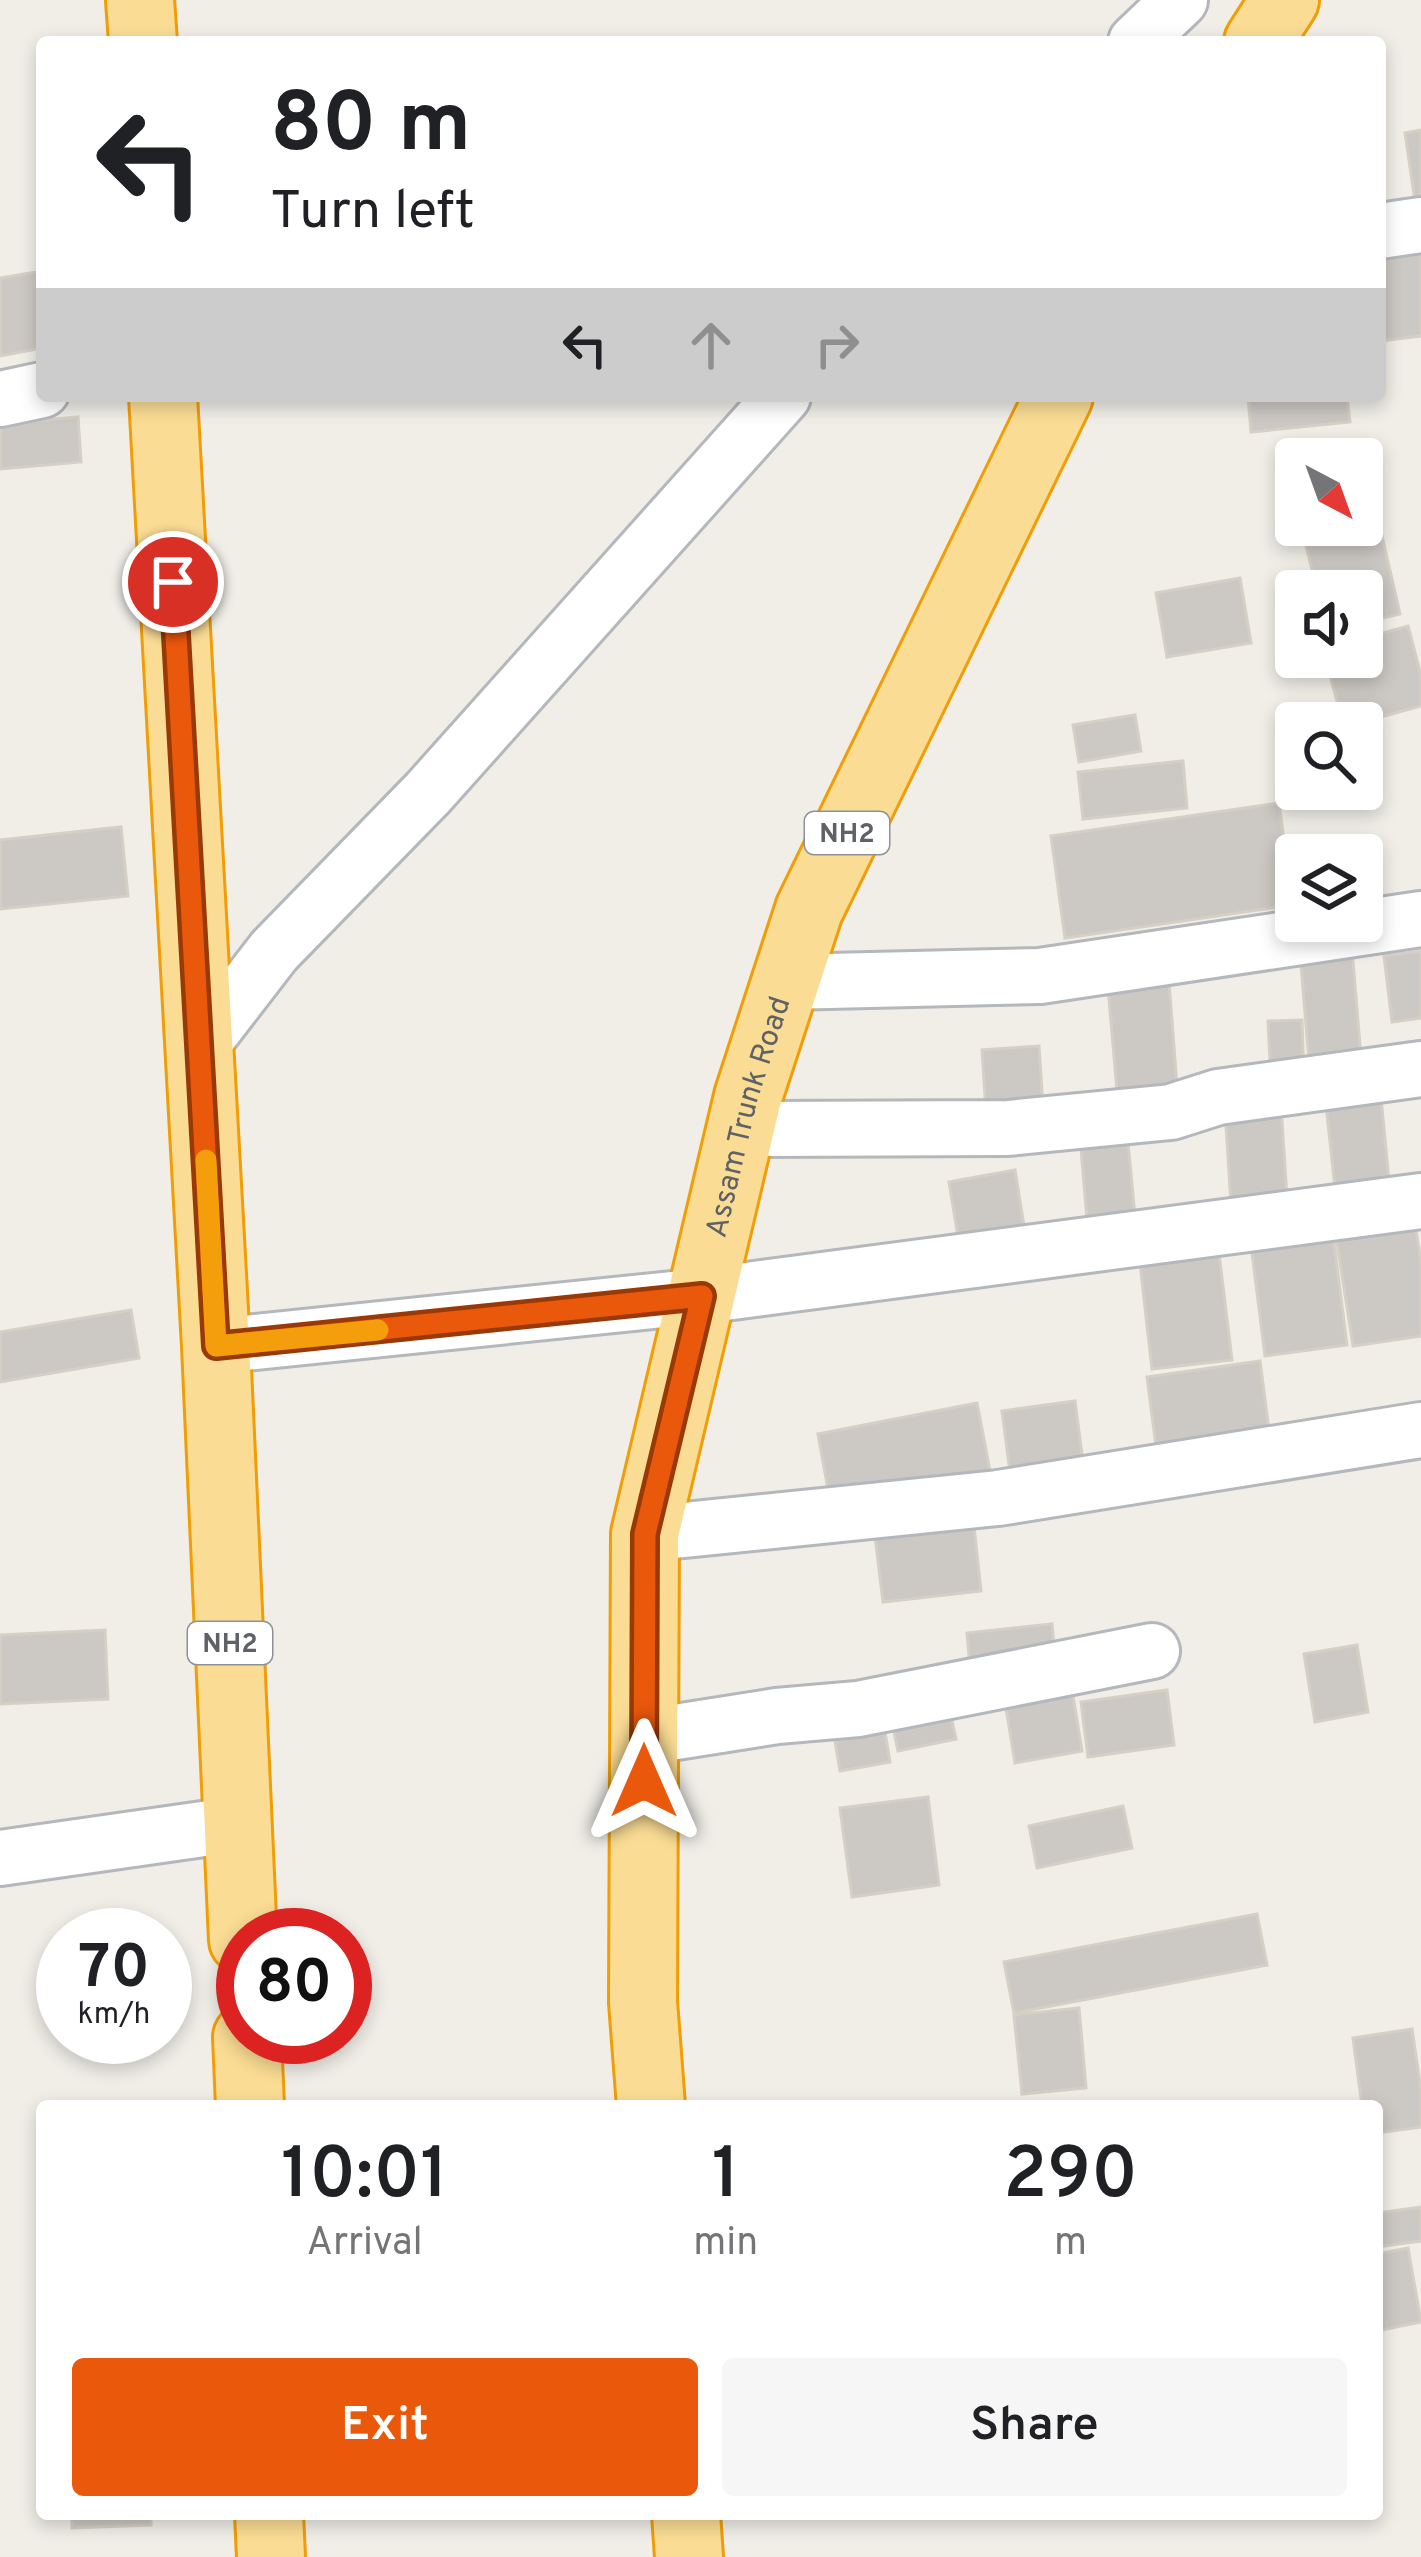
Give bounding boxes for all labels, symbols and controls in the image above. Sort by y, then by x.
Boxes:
text: 80 m [270,75,471,181]
icon: left [72,84,228,240]
text: Turn left [270,179,475,248]
icon: left [552,312,618,378]
icon: ahead [678,312,744,378]
icon: right [804,312,870,378]
north arrow [1275,438,1383,546]
map controls [1275,438,1383,942]
pin [122,531,224,633]
icon: arrive [140,549,206,615]
button: sound [1275,570,1383,678]
button: search [1275,702,1383,810]
road number: NH2 [805,812,889,854]
button: layers [1275,834,1383,942]
street label: Assam Trunk Road [700,992,800,1241]
road number: NH2 [188,1622,272,1664]
position arrow [581,1718,707,1844]
speed limit sign: 80 [216,1908,372,2064]
text: 70 [78,1933,150,2009]
text: km/h [78,1997,150,2034]
text: 10:01 [281,2132,448,2224]
text: 1 [712,2132,740,2224]
text: 290 [1003,2132,1138,2224]
text: Arrival [307,2220,423,2269]
text: min [693,2220,758,2269]
text: m [1054,2220,1087,2269]
button: Exit [72,2358,698,2496]
button: Share [722,2358,1347,2496]

